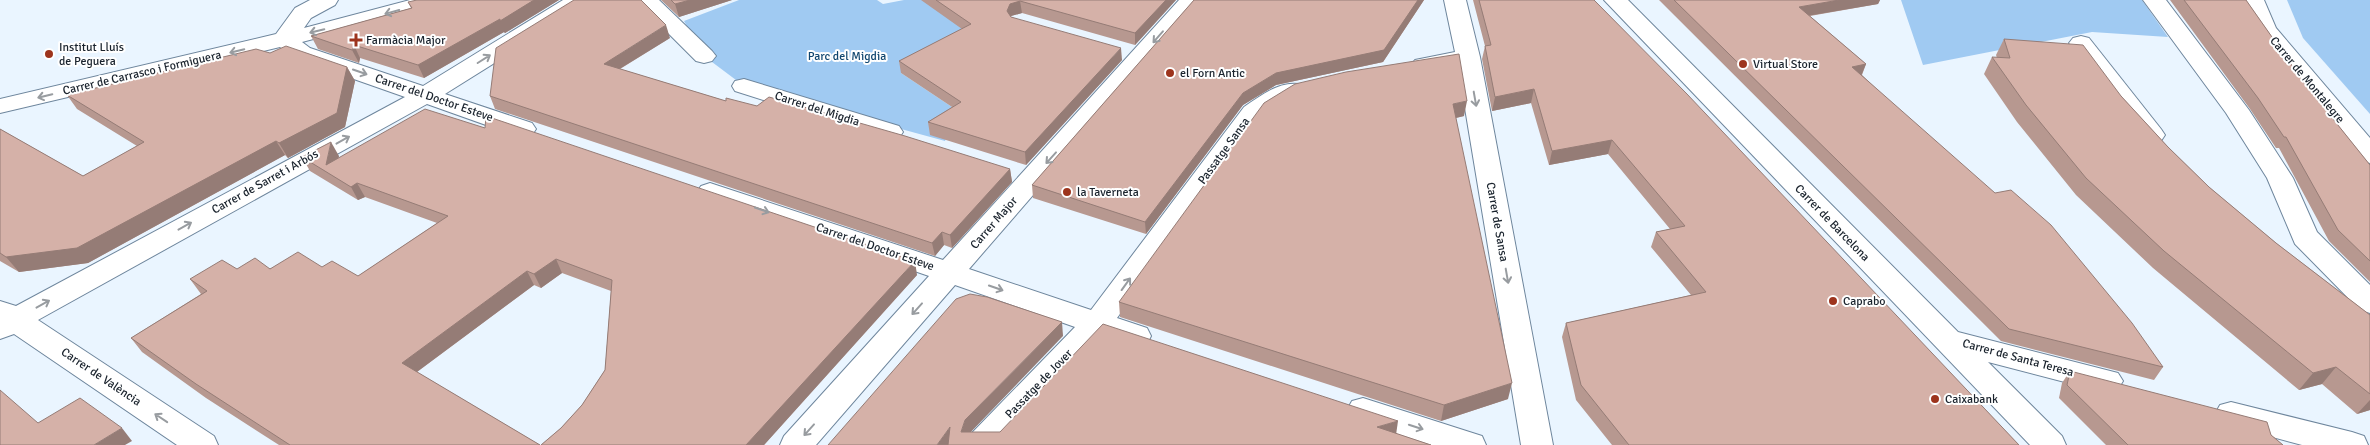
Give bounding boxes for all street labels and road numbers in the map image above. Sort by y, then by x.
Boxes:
street label: Carrer de Montalegre [2266,34,2348,126]
street label: Carrer de Carrasco i Formiguera [61,47,223,99]
street label: Carrer del Doctor Esteve [373,71,495,125]
street label: Carrer del Migdia [773,88,861,130]
street label: Passatge Sansa [1195,115,1253,187]
street label: Carrer de Sarret i Arbós [209,146,321,218]
street label: Carrer de Sansa [1483,181,1511,263]
street label: Carrer de Barcelona [1791,181,1873,265]
street label: Carrer Major [967,193,1021,252]
street label: Carrer del Doctor Esteve [814,220,936,274]
street label: Carrer de Santa Teresa [1961,336,2075,380]
street label: Carrer de València [58,345,144,409]
street label: Passatge de Jover [1002,346,1076,422]

